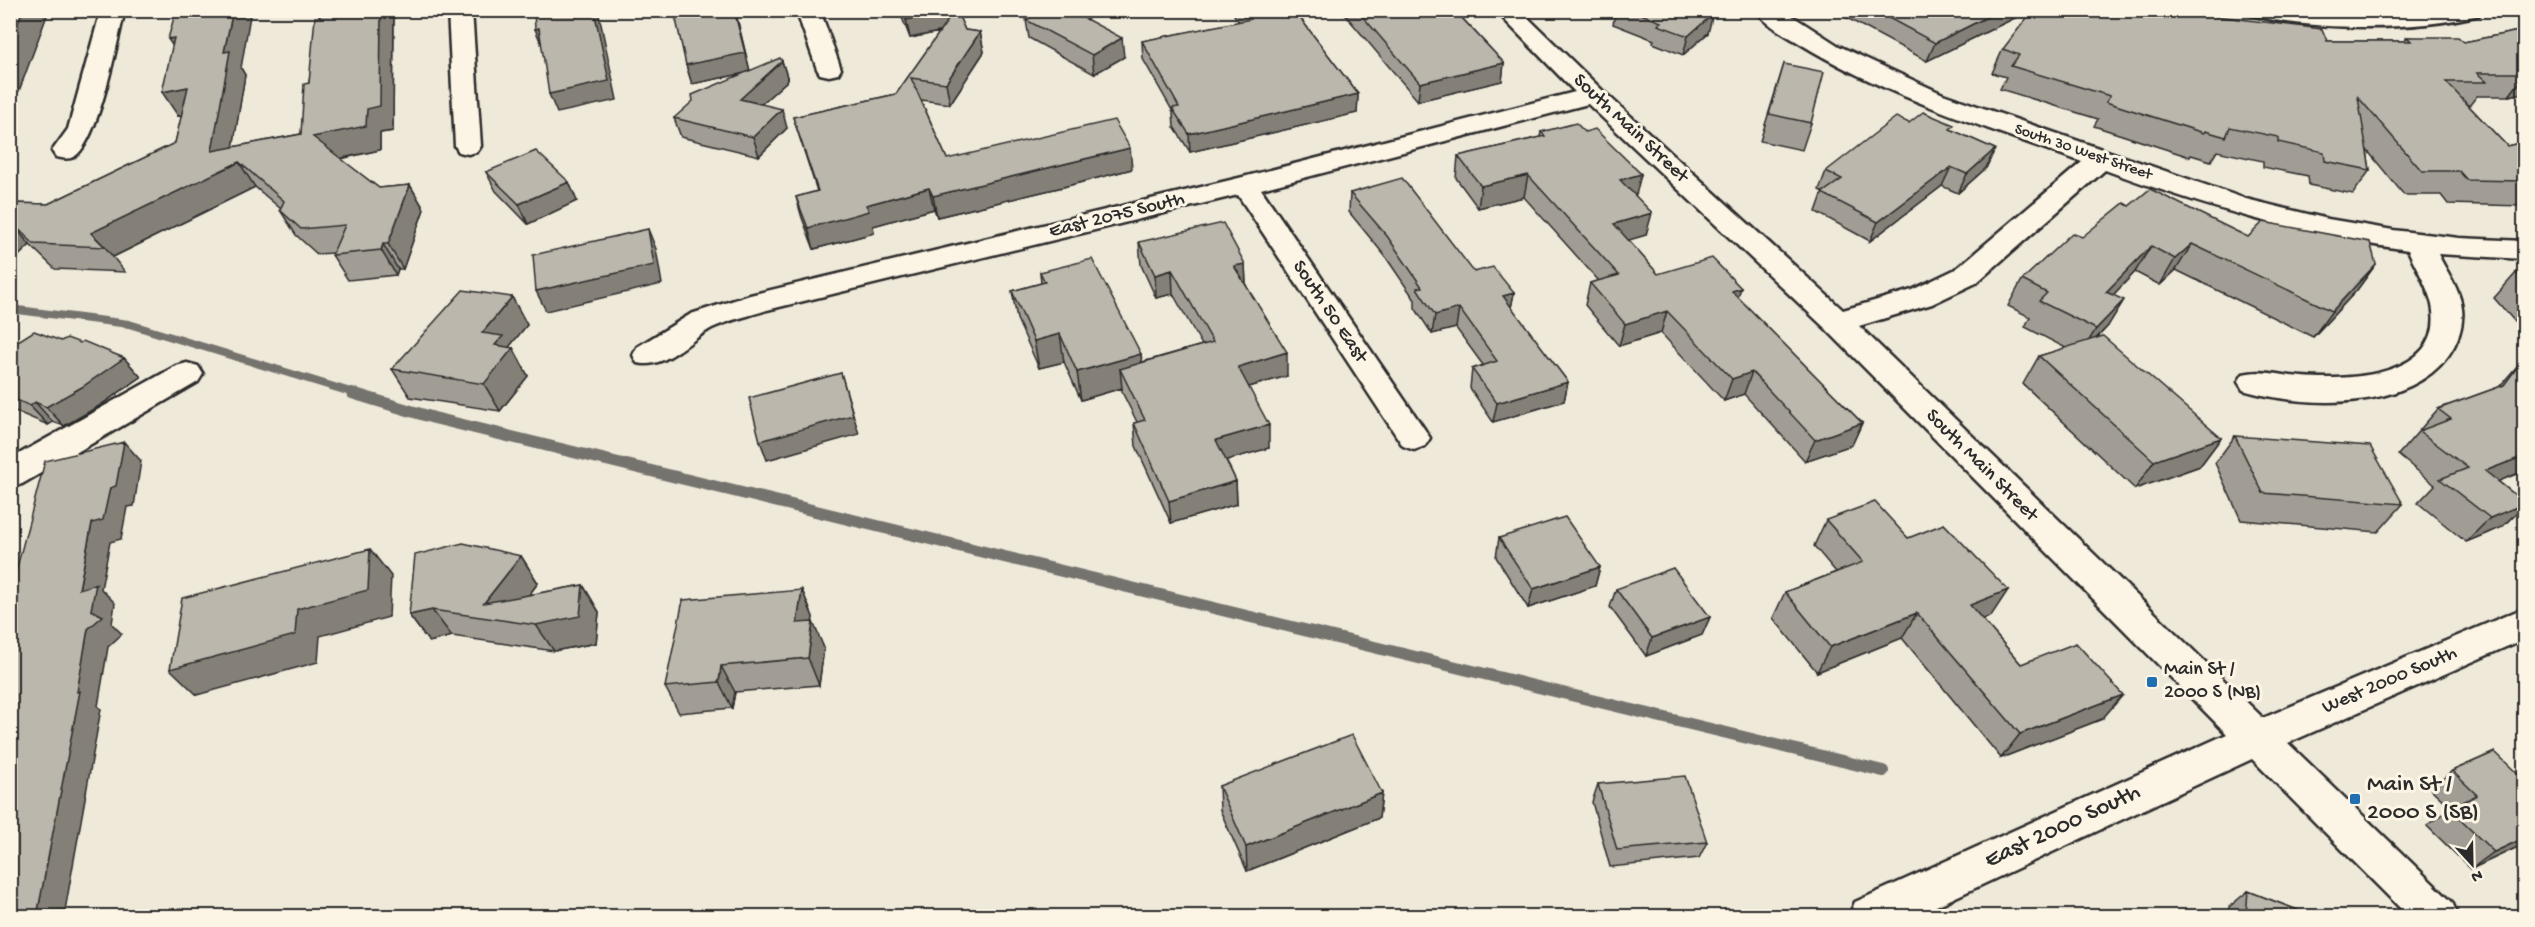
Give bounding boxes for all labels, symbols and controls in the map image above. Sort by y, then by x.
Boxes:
street label: South Main Street [1567,70,1694,190]
street label: South 30 West Street [2012,121,2156,186]
street label: East 2075 South [1047,188,1187,244]
street label: South 50 East [1286,256,1373,369]
street label: South Main Street [1920,405,2043,528]
street label: West 2000 South [2319,642,2461,720]
place label: Main St / 2000 S (NB) [2164,659,2261,705]
marker: Main St / 2000 S (NB) [2145,675,2159,689]
place label: Main St / 2000 S (SB) [2367,771,2479,828]
street label: East 2000 South [1981,778,2146,876]
marker: Main St / 2000 S (SB) [2348,792,2362,806]
north arrow [2442,834,2502,894]
text: N [2467,864,2485,886]

